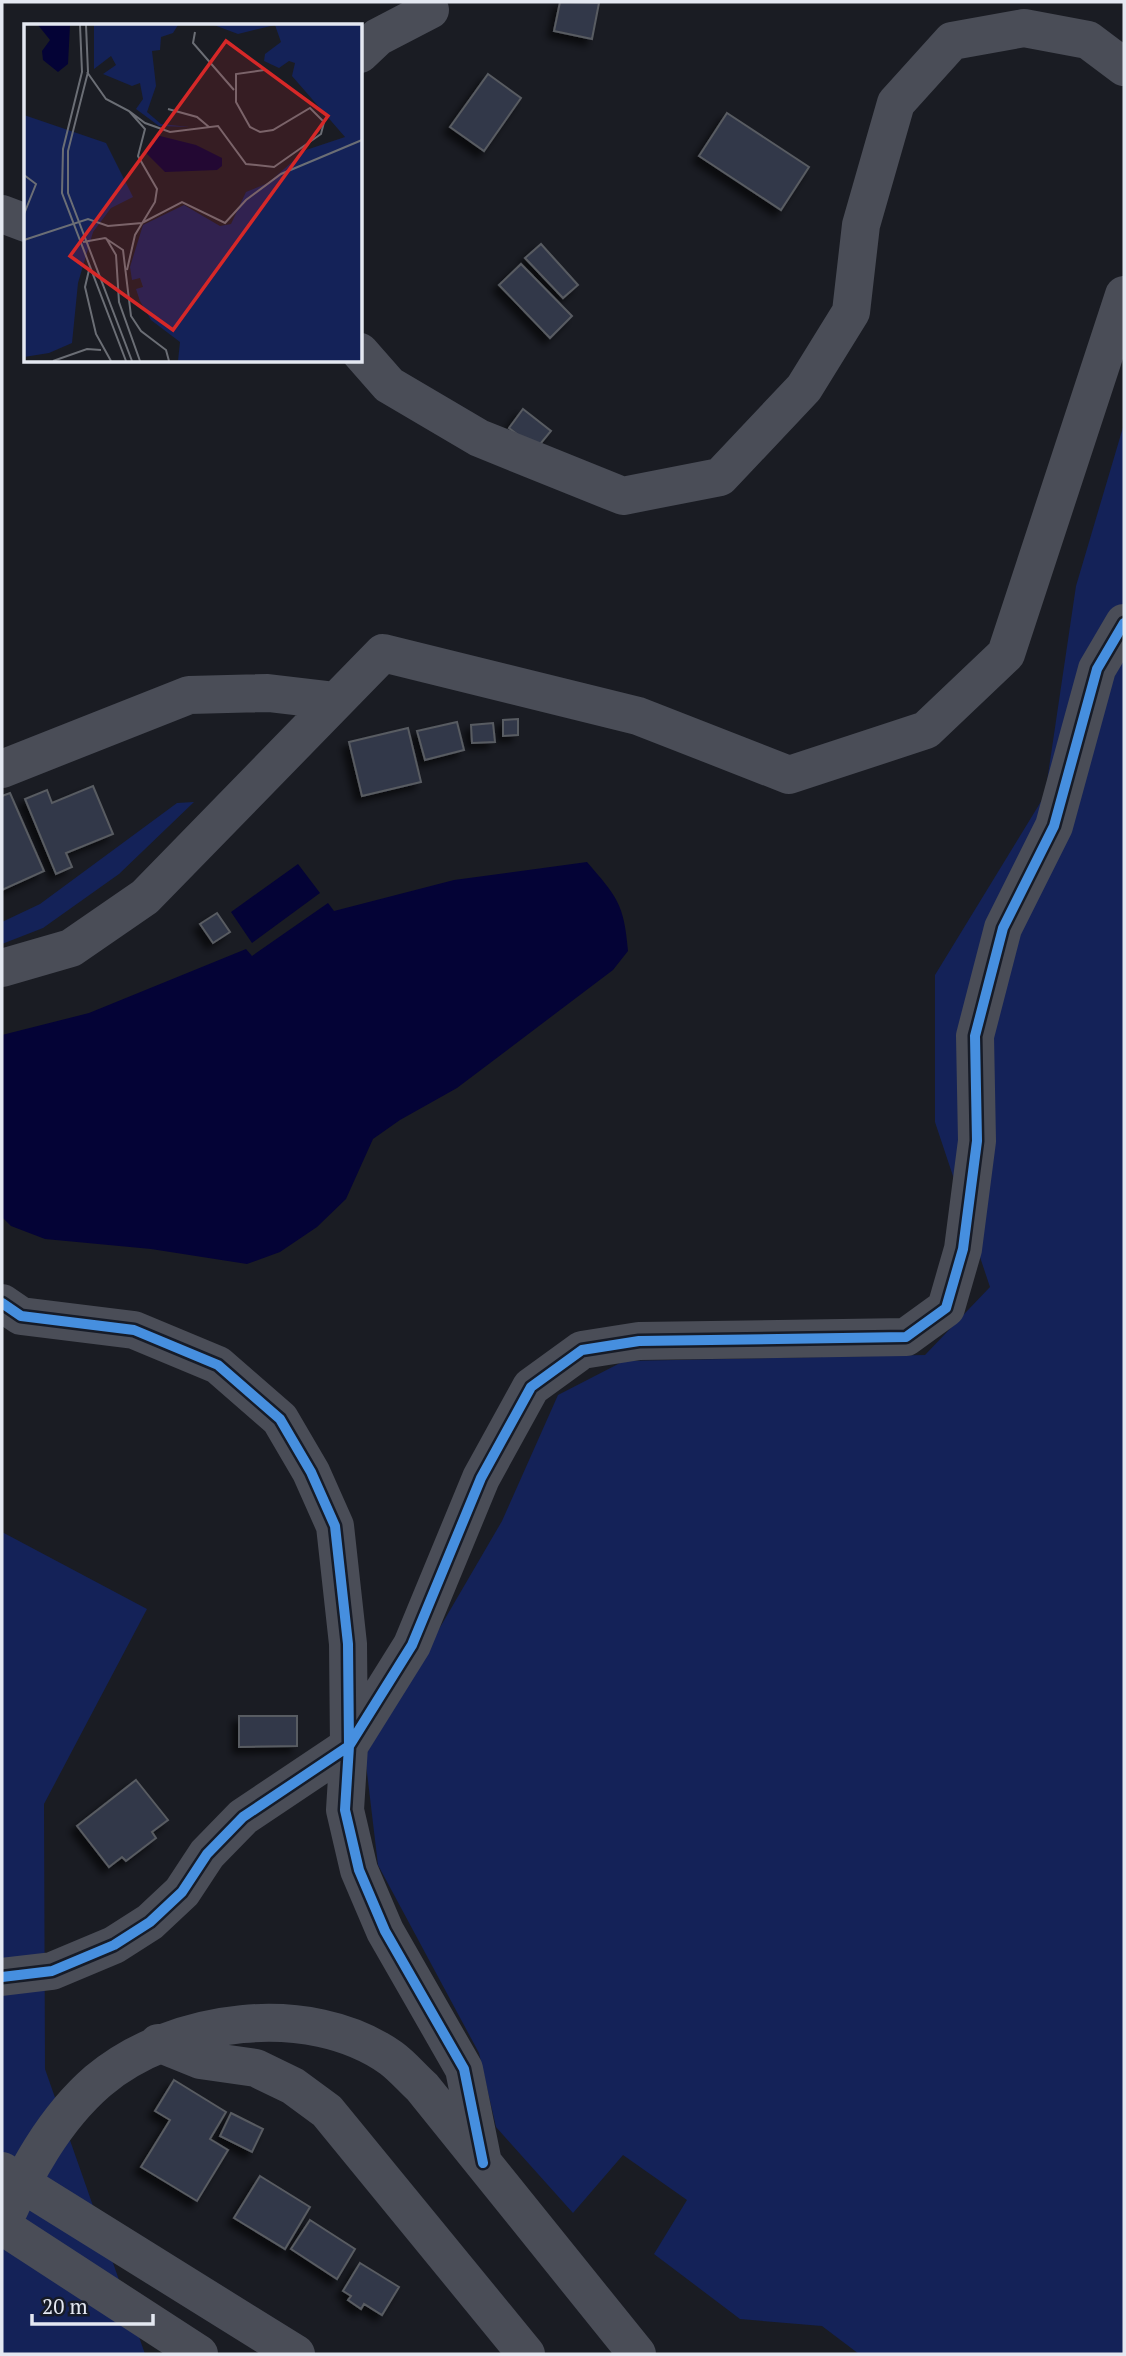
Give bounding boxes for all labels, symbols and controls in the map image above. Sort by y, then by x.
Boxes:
inset map [24,24,362,362]
scale bar [32,2282,152,2326]
text: 20 m [42,2292,88,2320]

